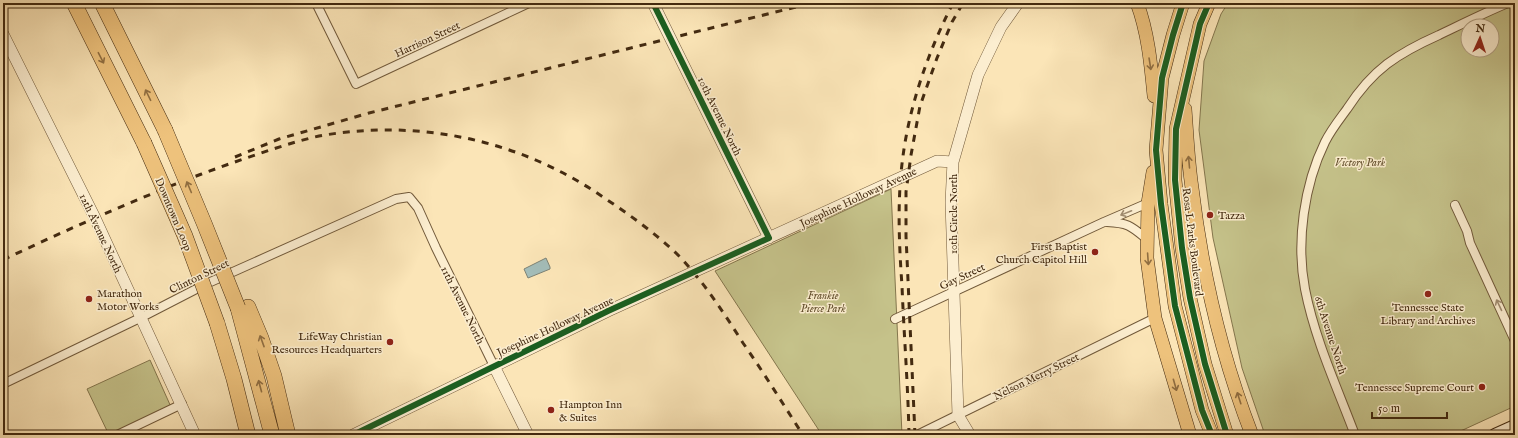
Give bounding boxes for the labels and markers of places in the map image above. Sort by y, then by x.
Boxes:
place label: Tazza [1218,209,1245,223]
marker: Tazza [1205,210,1215,220]
place label: First Baptist Church Capitol Hill [996,240,1087,267]
marker: First Baptist Church Capitol Hill [1090,247,1100,257]
place label: Marathon Motor Works [97,287,159,314]
marker: Tennessee State Library and Archives [1423,289,1433,299]
marker: Marathon Motor Works [84,294,94,304]
place label: Tennessee State Library and Archives [1381,301,1476,328]
place label: LifeWay Christian Resources Headquarters [271,330,382,357]
marker: LifeWay Christian Resources Headquarters [385,337,395,347]
place label: Tennessee Supreme Court [1355,381,1474,395]
marker: Tennessee Supreme Court [1477,382,1487,392]
place label: Hampton Inn & Suites [559,398,622,425]
marker: Hampton Inn & Suites [546,405,556,415]

